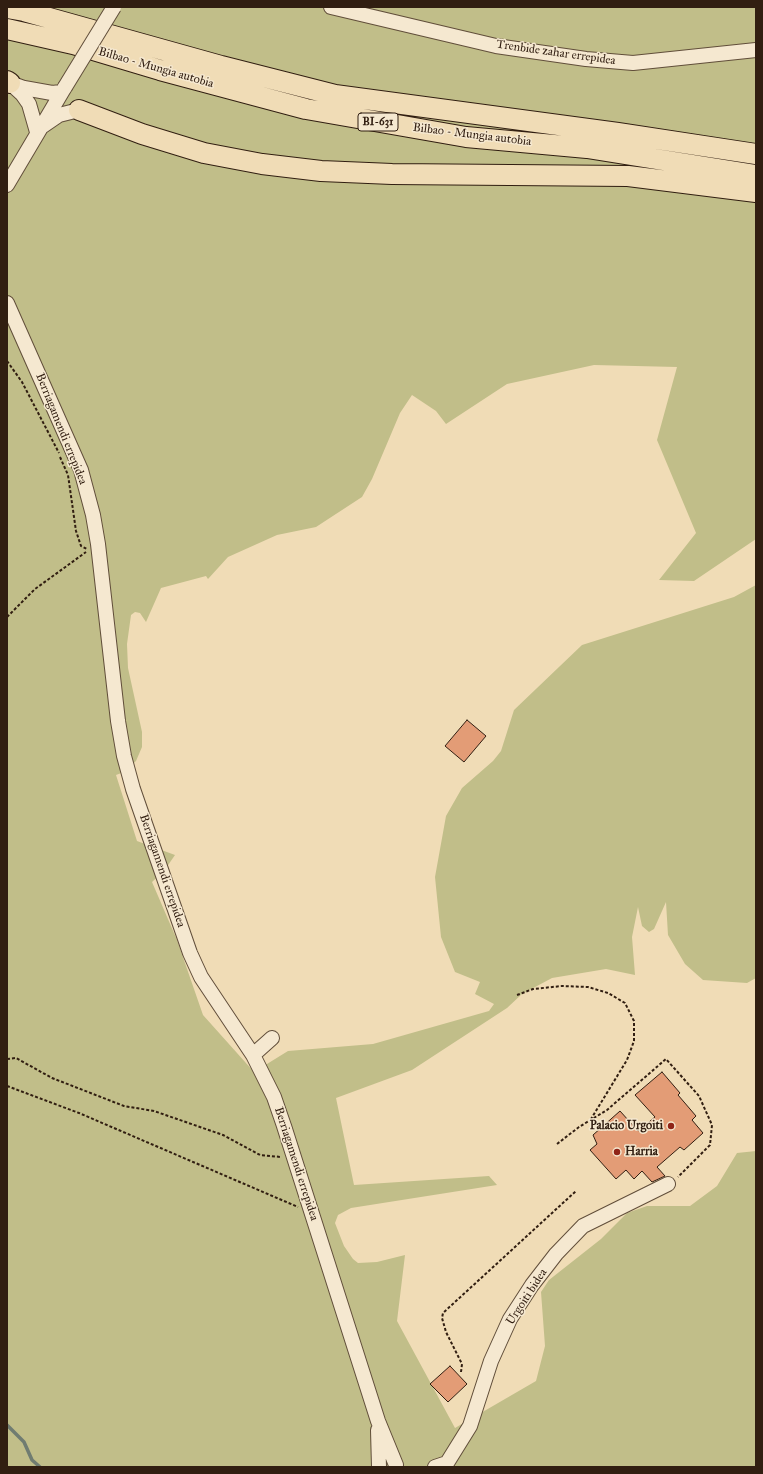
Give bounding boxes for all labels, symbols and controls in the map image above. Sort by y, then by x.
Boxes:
street label: Trenbide zahar errepidea [496,38,616,68]
street label: Bilbao - Mungia autobia [97,45,215,91]
road number: BI-631 [358,113,398,131]
street label: Bilbao - Mungia autobia [412,121,532,149]
street label: Berriagamendi errepidea [32,371,90,487]
street label: Berriagamendi errepidea [136,813,188,929]
street label: Berriagamendi errepidea [271,1105,321,1223]
place label: Palacio Urgoiti [590,1119,663,1133]
marker: Palacio Urgoiti [666,1121,676,1131]
place label: Harria [625,1145,658,1159]
marker: Harria [612,1147,622,1157]
street label: Urgoiti bidea [504,1266,550,1328]

